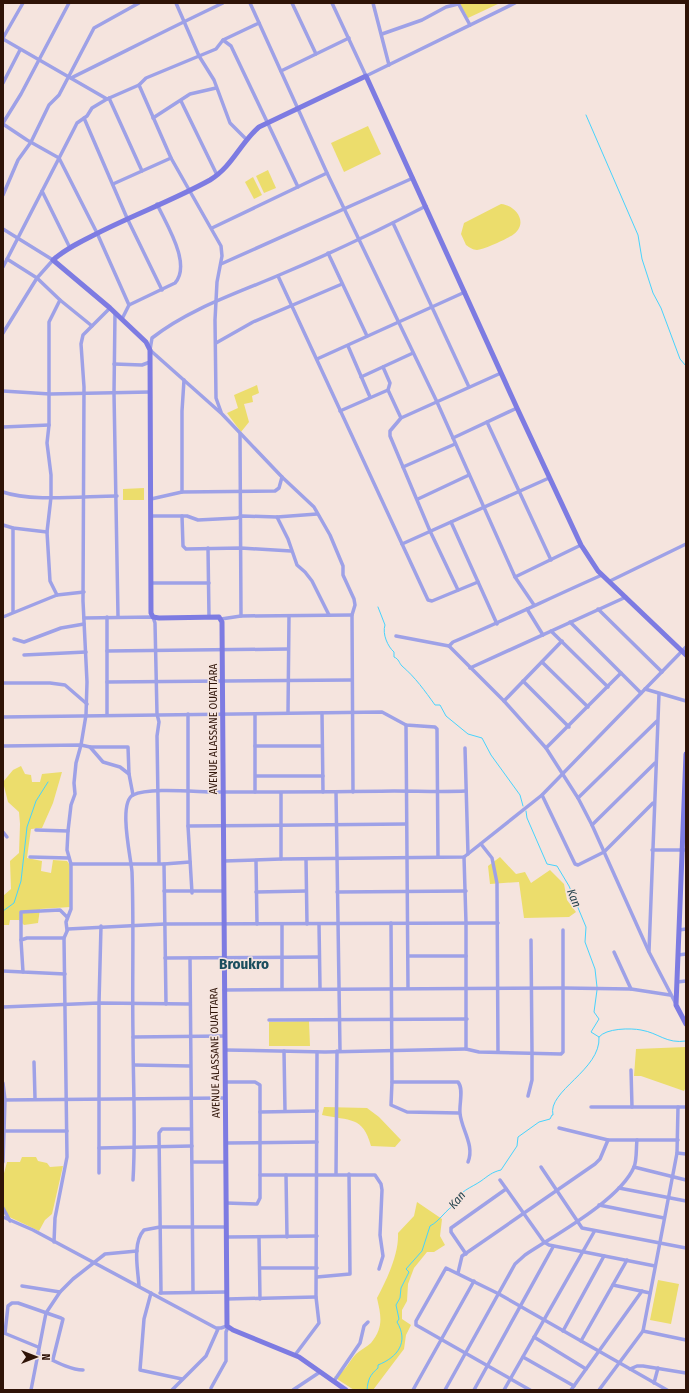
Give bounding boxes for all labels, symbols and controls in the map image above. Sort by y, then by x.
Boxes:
street label: AVENUE ALASSANE OUATTARA [207,664,220,794]
water label: Kan [564,887,584,909]
district label: Broukro [219,955,269,973]
street label: AVENUE ALASSANE OUATTARA [207,988,223,1118]
water label: Kan [446,1188,468,1212]
north arrow [16,1337,56,1377]
text: N [39,1354,52,1360]

